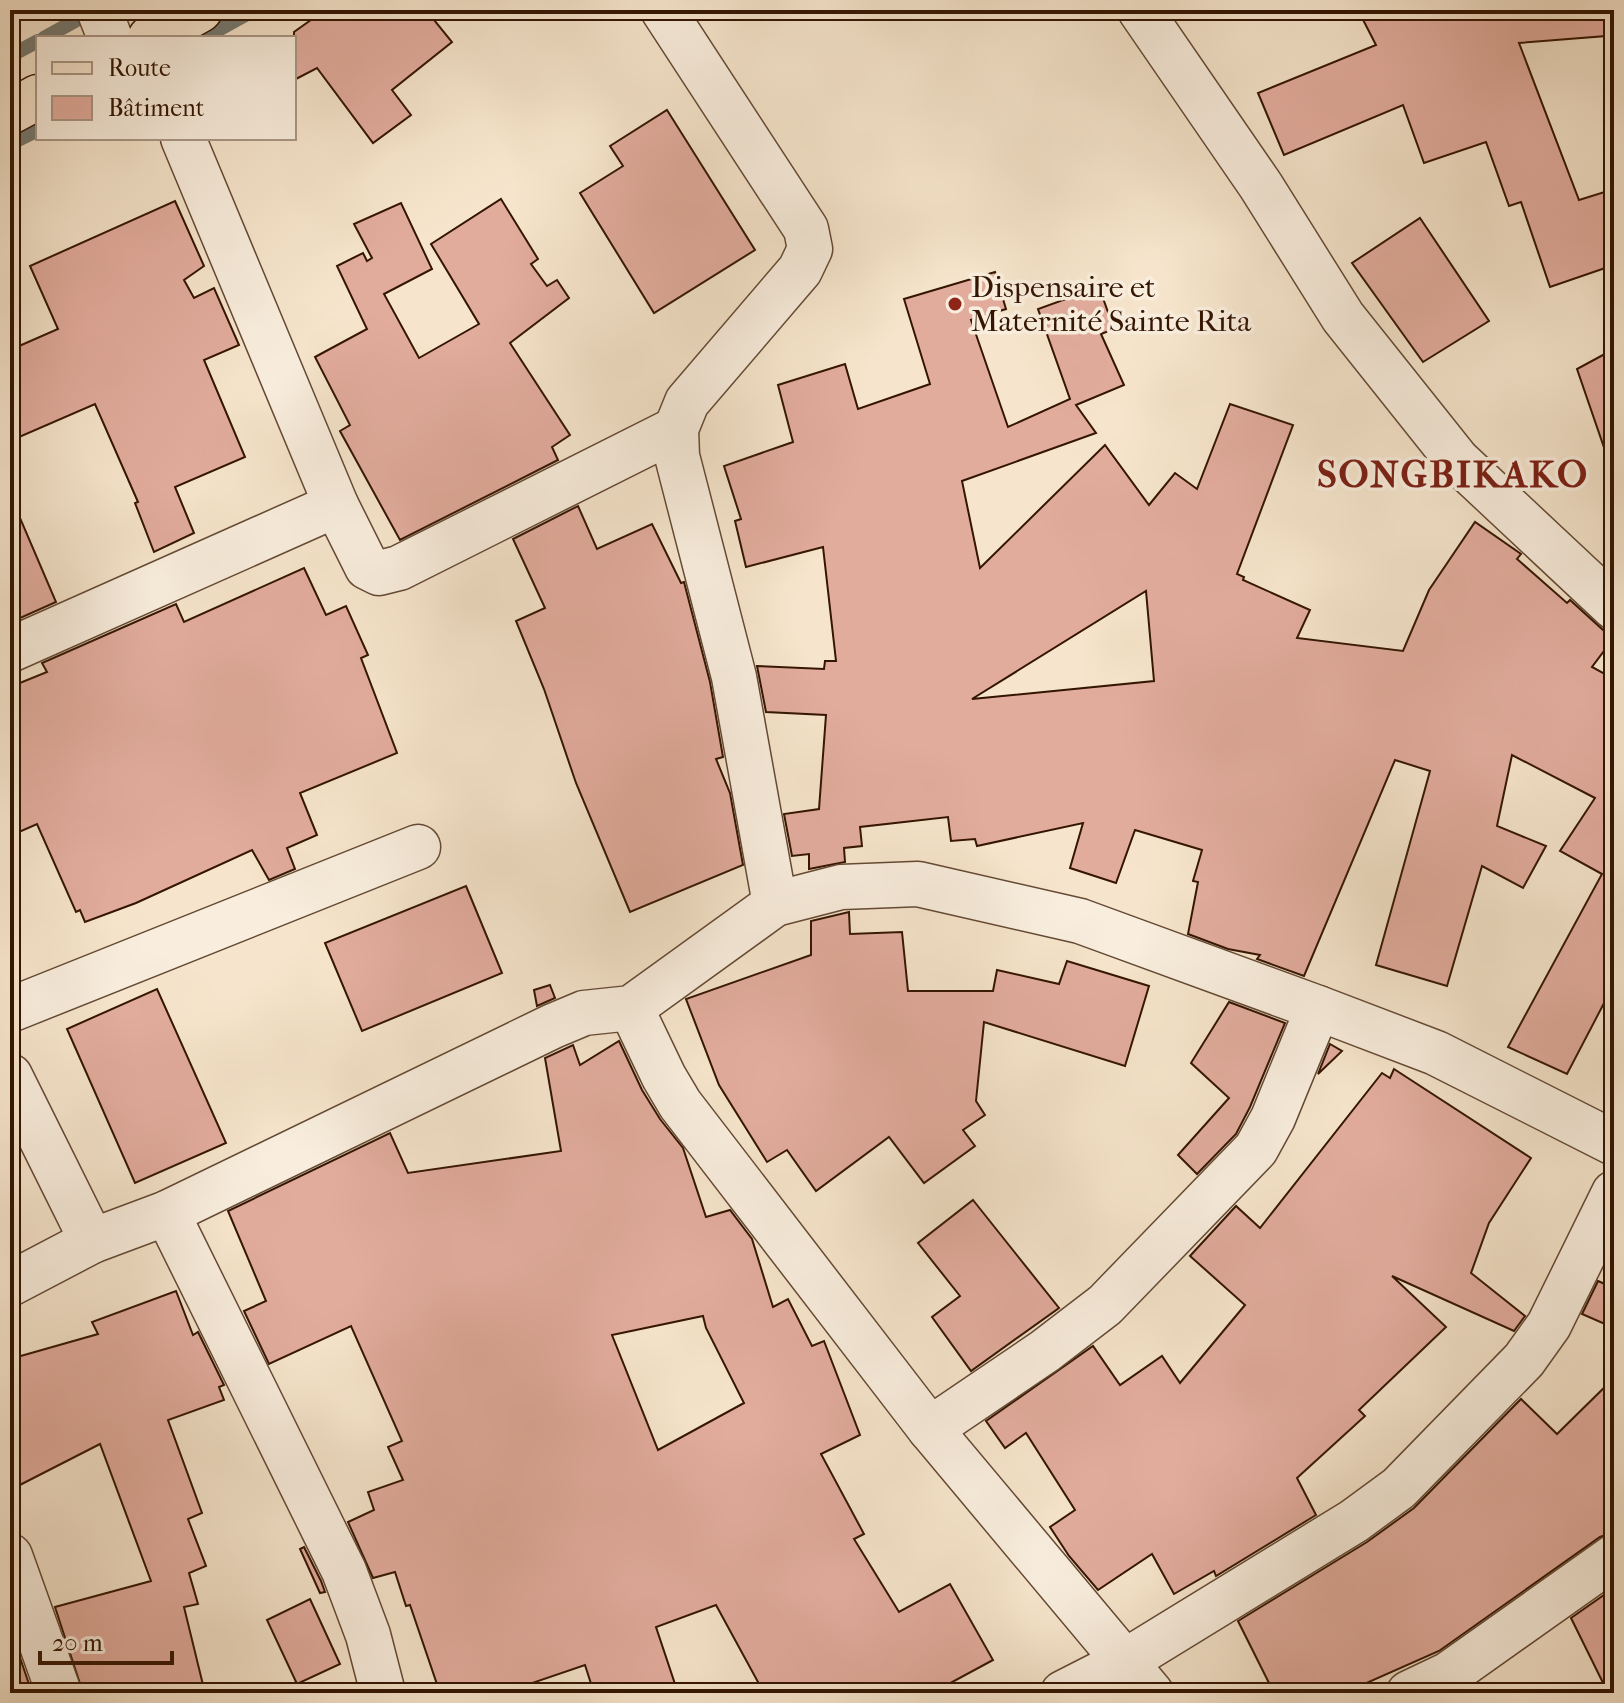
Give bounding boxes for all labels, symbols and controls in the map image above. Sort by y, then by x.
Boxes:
legend [36,36,296,140]
text: Route [108,54,171,82]
text: Bâtiment [108,94,205,122]
place label: Dispensaire et Maternité Sainte Rita [971,270,1252,339]
marker: Dispensaire et Maternité Sainte Rita [946,295,964,313]
district label: SONGBIKAKO [1317,452,1589,497]
scale bar [40,1615,172,1665]
text: 20 m [52,1629,103,1657]

